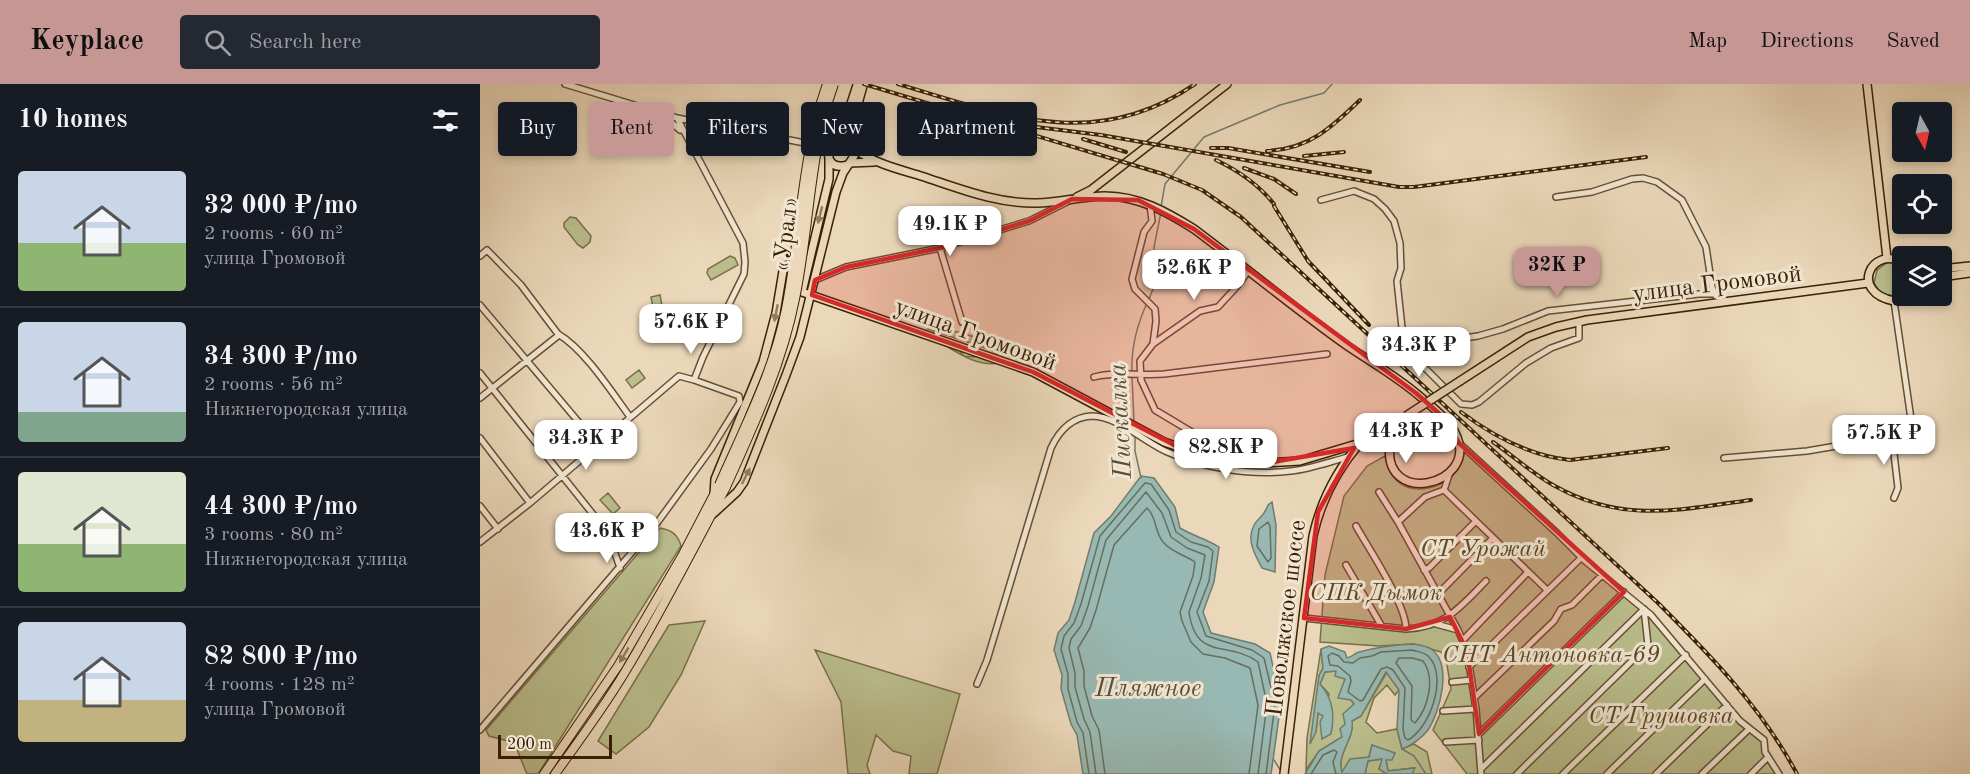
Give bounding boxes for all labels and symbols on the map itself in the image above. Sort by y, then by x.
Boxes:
north arrow [1892,102,1952,162]
street label: «Урал» [770,195,804,273]
one-way arrow [815,206,825,224]
pin: 49.1K ₽ [895,206,1005,257]
pin: 32K ₽ [1515,247,1599,298]
pin: 52.6K ₽ [1139,250,1249,301]
street label: улица Громовой [1631,263,1803,307]
street label: улица Громовой [891,296,1059,376]
pin: 57.6K ₽ [636,304,746,355]
one-way arrow [771,304,780,323]
pin: 34.3K ₽ [1364,327,1474,378]
water label: Пискалка [1105,362,1137,481]
pin: 44.3K ₽ [1351,413,1461,464]
pin: 57.5K ₽ [1829,415,1939,466]
pin: 34.3K ₽ [531,420,641,471]
pin: 82.8K ₽ [1171,429,1281,480]
one-way arrow [742,467,751,484]
pin: 43.6K ₽ [552,513,662,564]
street label: Поволжское шоссе [1263,519,1311,718]
park label: СТ Урожай [1420,538,1546,562]
park label: СПК Дымок [1309,582,1443,606]
park label: СНТ Антоновка-69 [1442,644,1660,668]
one-way arrow [619,647,629,664]
water label: Пляжное [1094,676,1201,702]
park label: СТ Грушовка [1588,705,1734,729]
scale bar [498,732,612,760]

